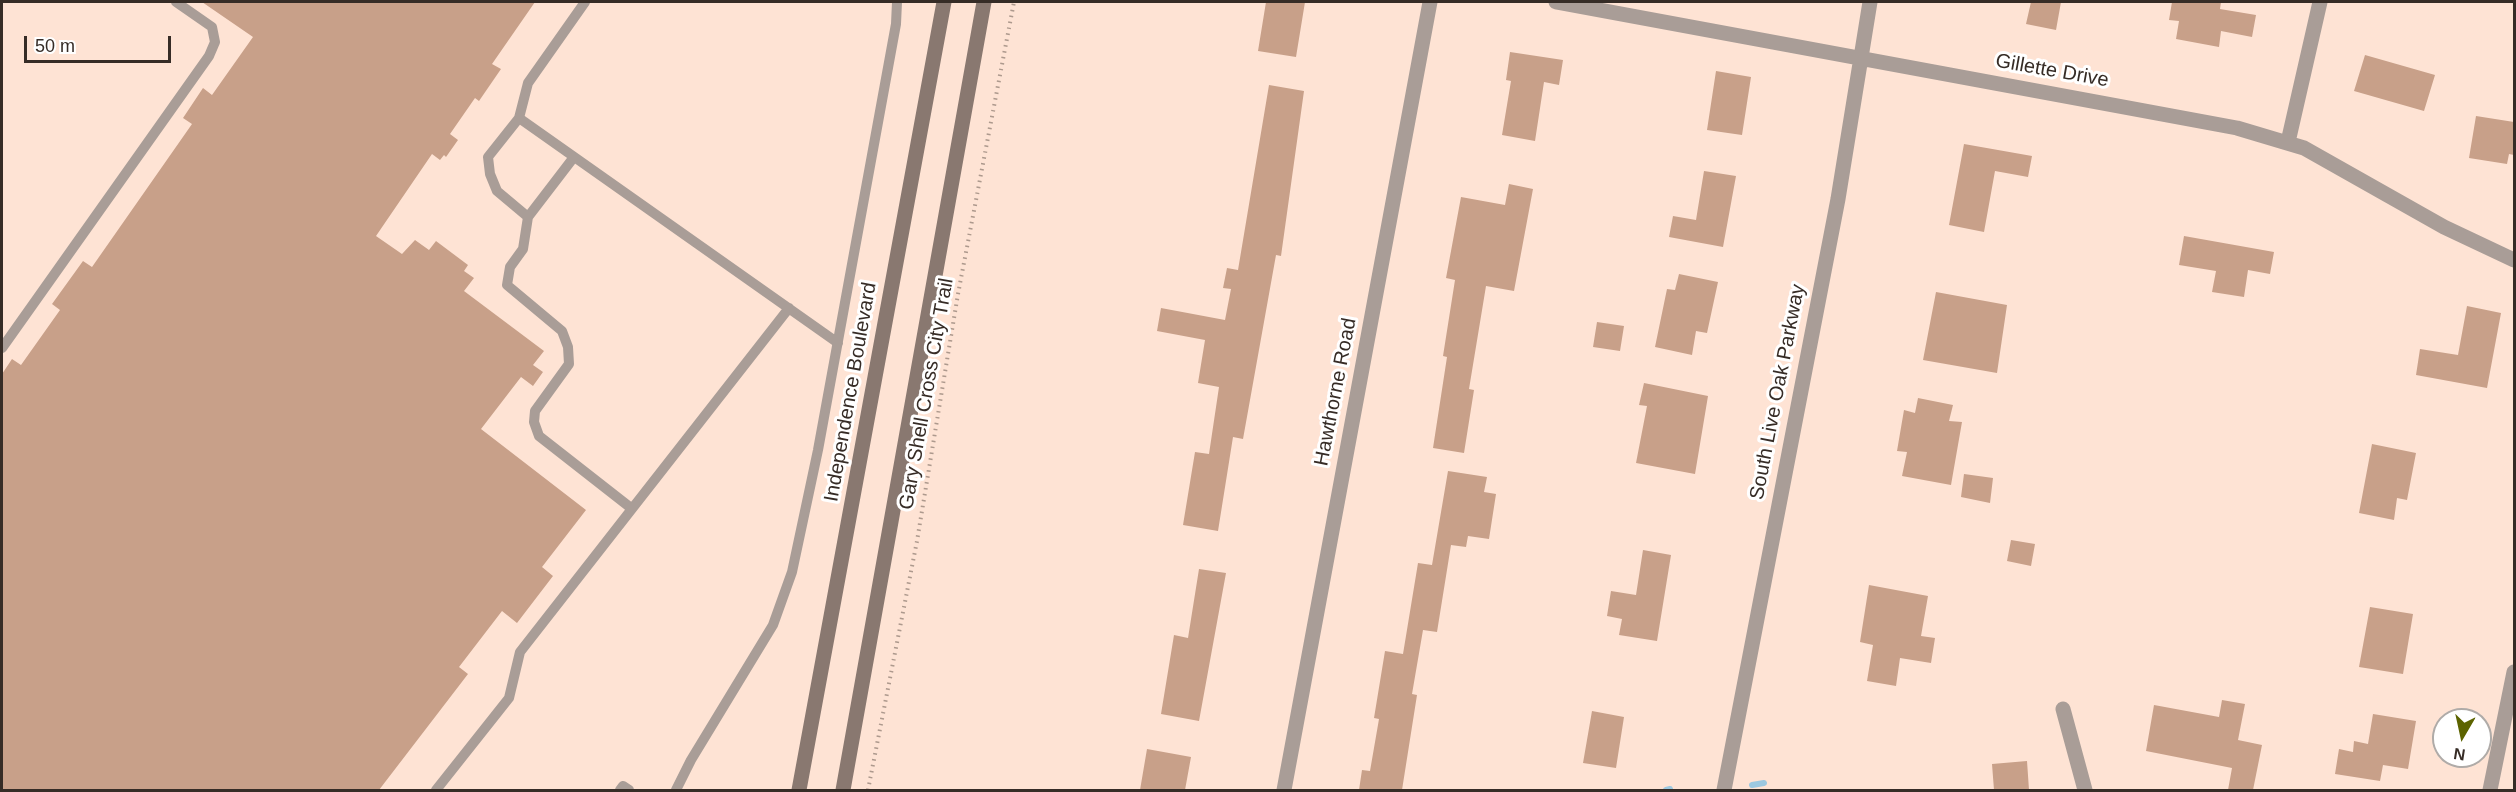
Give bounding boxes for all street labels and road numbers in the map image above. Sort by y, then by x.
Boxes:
street label: Gillette Drive [1994,49,2110,93]
street label: Gary Shell Cross City Trail [895,276,959,512]
street label: Independence Boulevard [820,280,882,504]
street label: South Live Oak Parkway [1745,282,1811,502]
street label: Hawthorne Road [1310,316,1362,468]

